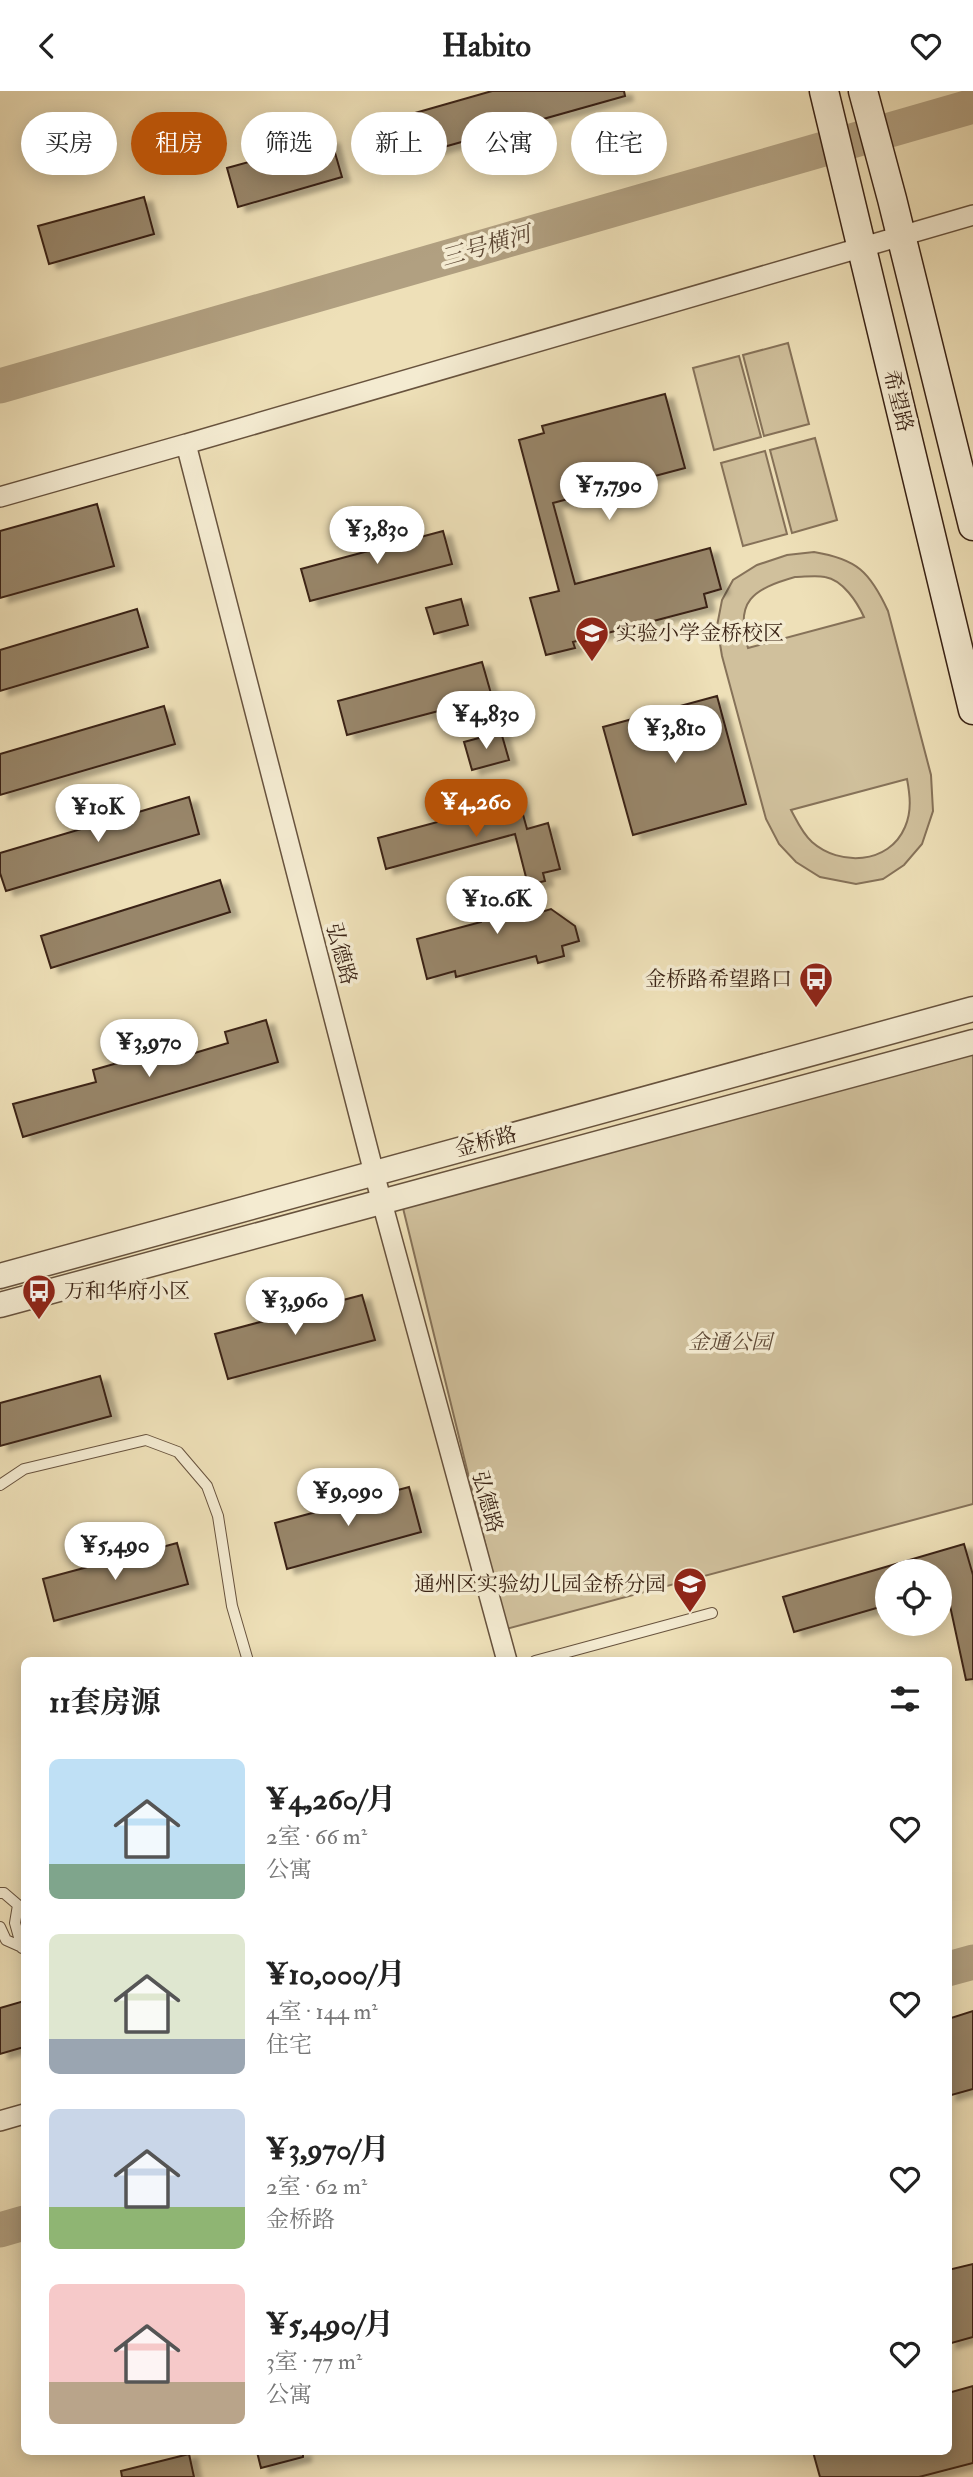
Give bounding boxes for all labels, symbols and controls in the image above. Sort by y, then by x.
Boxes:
text: Habito [442,26,531,66]
icon: back [28,27,66,65]
icon: heart [907,27,945,65]
chip: 买房 [21,112,117,175]
chip: 租房 [131,112,227,175]
chip: 筛选 [241,112,337,175]
chip: 新上 [351,112,447,175]
chip: 公寓 [461,112,557,175]
chip: 住宅 [571,112,667,175]
water label: 三号横河 [438,218,538,273]
street label: 希望路 [877,367,919,435]
pin: ¥7,790 [552,463,666,522]
text: ¥7,790 [576,470,642,499]
pin: ¥3,830 [320,507,434,566]
text: ¥3,830 [346,514,409,543]
school or university icon: 实验小学金桥校区 [573,614,611,663]
place label: 实验小学金桥校区 [616,620,784,647]
pin: ¥4,830 [429,691,543,751]
text: ¥4,830 [452,699,520,728]
pin: ¥3,810 [618,705,732,765]
text: ¥3,810 [644,713,706,742]
pin: ¥4,260 [419,779,533,839]
pin: ¥10K [57,785,139,844]
text: ¥4,260 [441,787,511,816]
text: ¥10K [71,792,125,821]
pin: ¥10.6K [440,877,554,936]
text: ¥10.6K [462,884,532,913]
street label: 弘德路 [320,920,362,988]
bus stop icon: 金桥路希望路口 [797,960,835,1009]
place label: 金桥路希望路口 [645,966,792,993]
pin: ¥3,970 [92,1019,206,1079]
text: ¥3,970 [116,1027,182,1056]
street label: 金桥路 [452,1121,520,1163]
bus stop icon: 万和华府小区 [20,1272,58,1321]
pin: ¥3,960 [238,1277,352,1337]
place label: 万和华府小区 [64,1278,190,1305]
text: ¥3,960 [262,1285,328,1314]
park label: 金通公园 [688,1329,775,1356]
street label: 弘德路 [466,1468,508,1536]
pin: ¥9,090 [291,1469,405,1528]
text: ¥9,090 [313,1476,383,1505]
pin: ¥5,490 [58,1523,172,1582]
text: ¥5,490 [81,1530,150,1559]
map controls [875,1559,952,1636]
button: locate [875,1559,952,1636]
school or university icon: 通州区实验幼儿园金桥分园 [671,1565,709,1614]
place label: 通州区实验幼儿园金桥分园 [414,1571,666,1598]
icon: filters [886,1680,924,1718]
text: 11套房源 [49,1684,160,1721]
text: ¥4,260/月 [266,1781,396,1818]
icon: home [105,1787,189,1871]
icon: heart [886,1810,924,1848]
text: 2室 · 66 m² [266,1822,367,1851]
text: 公寓 [266,1855,312,1884]
text: ¥10,000/月 [266,1956,406,1993]
icon: home [105,1962,189,2046]
icon: heart [886,1985,924,2023]
text: 4室 · 144 m² [266,1997,378,2026]
text: 住宅 [266,2030,312,2059]
text: ¥3,970/月 [266,2131,389,2168]
icon: home [105,2137,189,2221]
icon: heart [886,2160,924,2198]
text: 2室 · 62 m² [266,2172,367,2201]
text: 金桥路 [266,2205,335,2234]
text: ¥5,490/月 [266,2306,394,2343]
icon: home [105,2312,189,2396]
icon: heart [886,2335,924,2373]
text: 3室 · 77 m² [266,2347,362,2376]
text: 公寓 [266,2380,312,2409]

